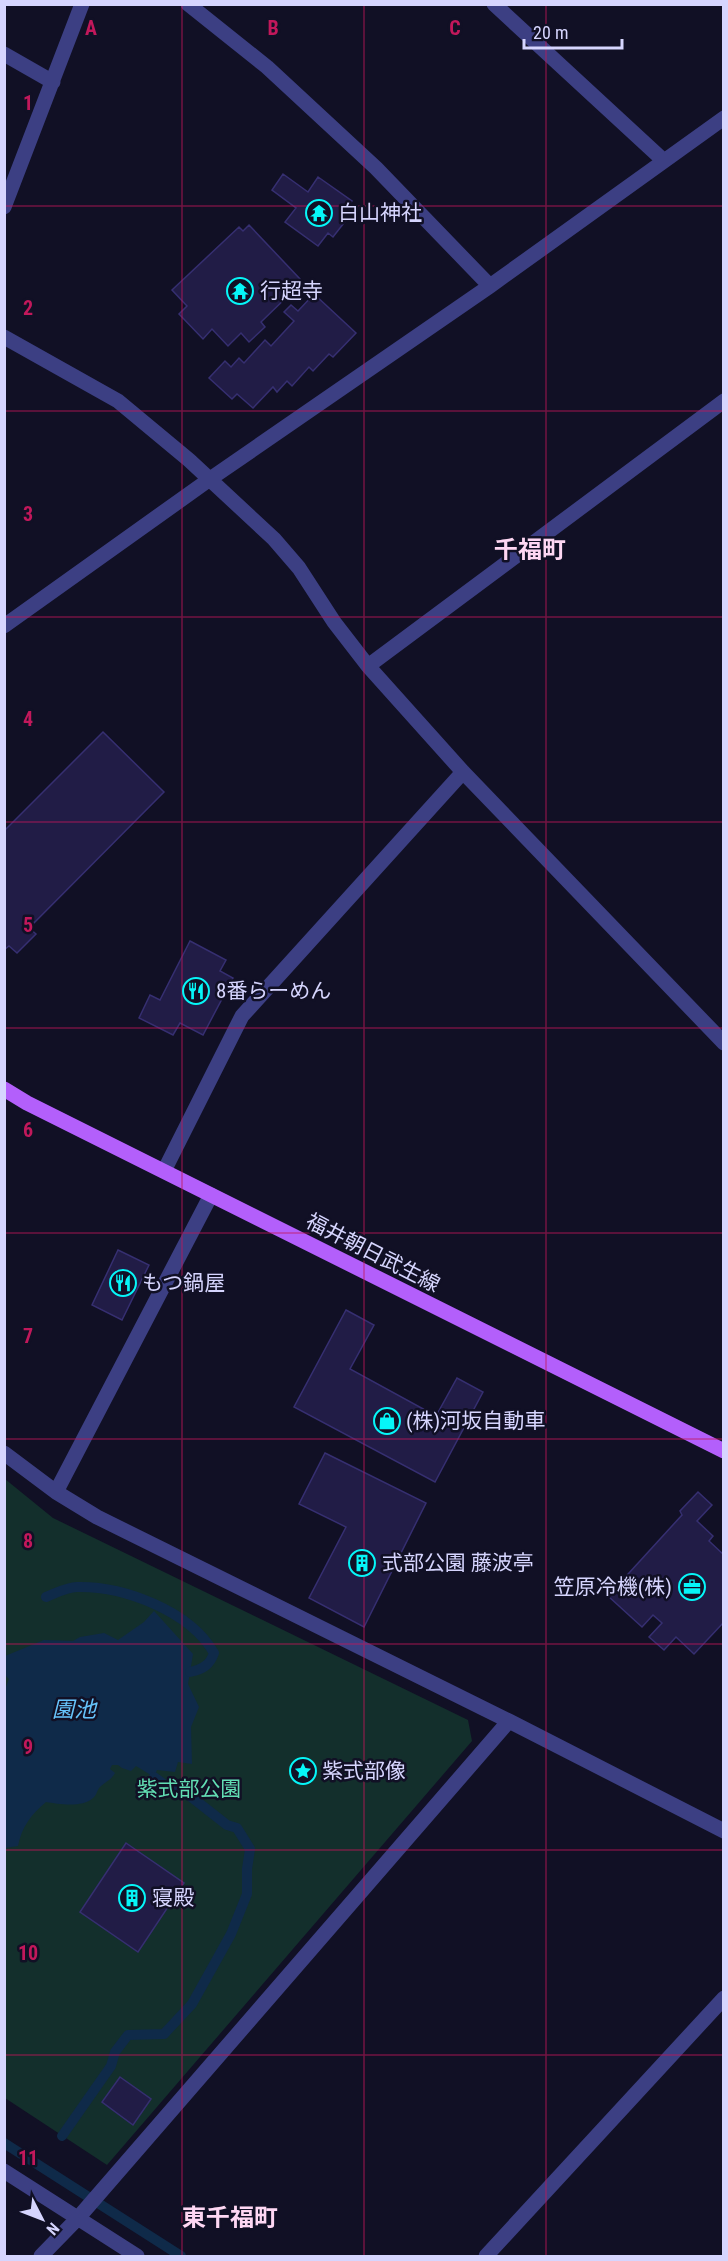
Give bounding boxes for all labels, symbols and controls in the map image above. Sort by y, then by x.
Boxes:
scale bar [524,12,622,50]
text: A [85,16,97,40]
text: B [267,16,279,40]
text: C [449,16,461,40]
text: 20 m [533,22,568,43]
text: 1 [23,91,33,115]
temple icon: 白山神社 [304,198,334,228]
place label: 白山神社 [338,201,422,225]
temple icon: 行超寺 [225,276,255,306]
place label: 行超寺 [260,279,323,303]
text: 2 [23,296,33,320]
text: 3 [23,502,33,526]
district label: 千福町 [494,536,566,564]
text: 4 [23,707,33,731]
text: 5 [23,913,33,937]
restaurant icon: 8番らーめん [181,976,211,1006]
place label: 8番らーめん [216,979,331,1003]
text: 6 [23,1118,33,1142]
street label: 福井朝日武生線 [302,1209,444,1297]
restaurant icon: もつ鍋屋 [108,1268,138,1298]
place label: もつ鍋屋 [142,1271,225,1295]
text: 7 [23,1324,33,1348]
shop icon: (株)河坂自動車 [372,1406,402,1436]
place label: (株)河坂自動車 [406,1409,545,1433]
text: 8 [23,1529,33,1553]
building icon: 式部公園 藤波亭 [347,1548,377,1578]
place label: 式部公園 藤波亭 [382,1551,534,1575]
office icon: 笠原冷機(株) [677,1572,707,1602]
place label: 笠原冷機(株) [554,1575,672,1599]
water label: 園池 [52,1697,98,1722]
text: 9 [23,1735,33,1759]
place icon: 紫式部像 [288,1756,318,1786]
place label: 紫式部像 [322,1759,406,1783]
park label: 紫式部公園 [137,1777,242,1801]
building icon: 寝殿 [117,1883,147,1913]
place label: 寝殿 [152,1886,194,1910]
text: 10 [18,1941,38,1965]
text: 11 [18,2146,38,2170]
north arrow [12,2189,72,2249]
district label: 東千福町 [182,2204,278,2232]
text: N [42,2219,63,2239]

